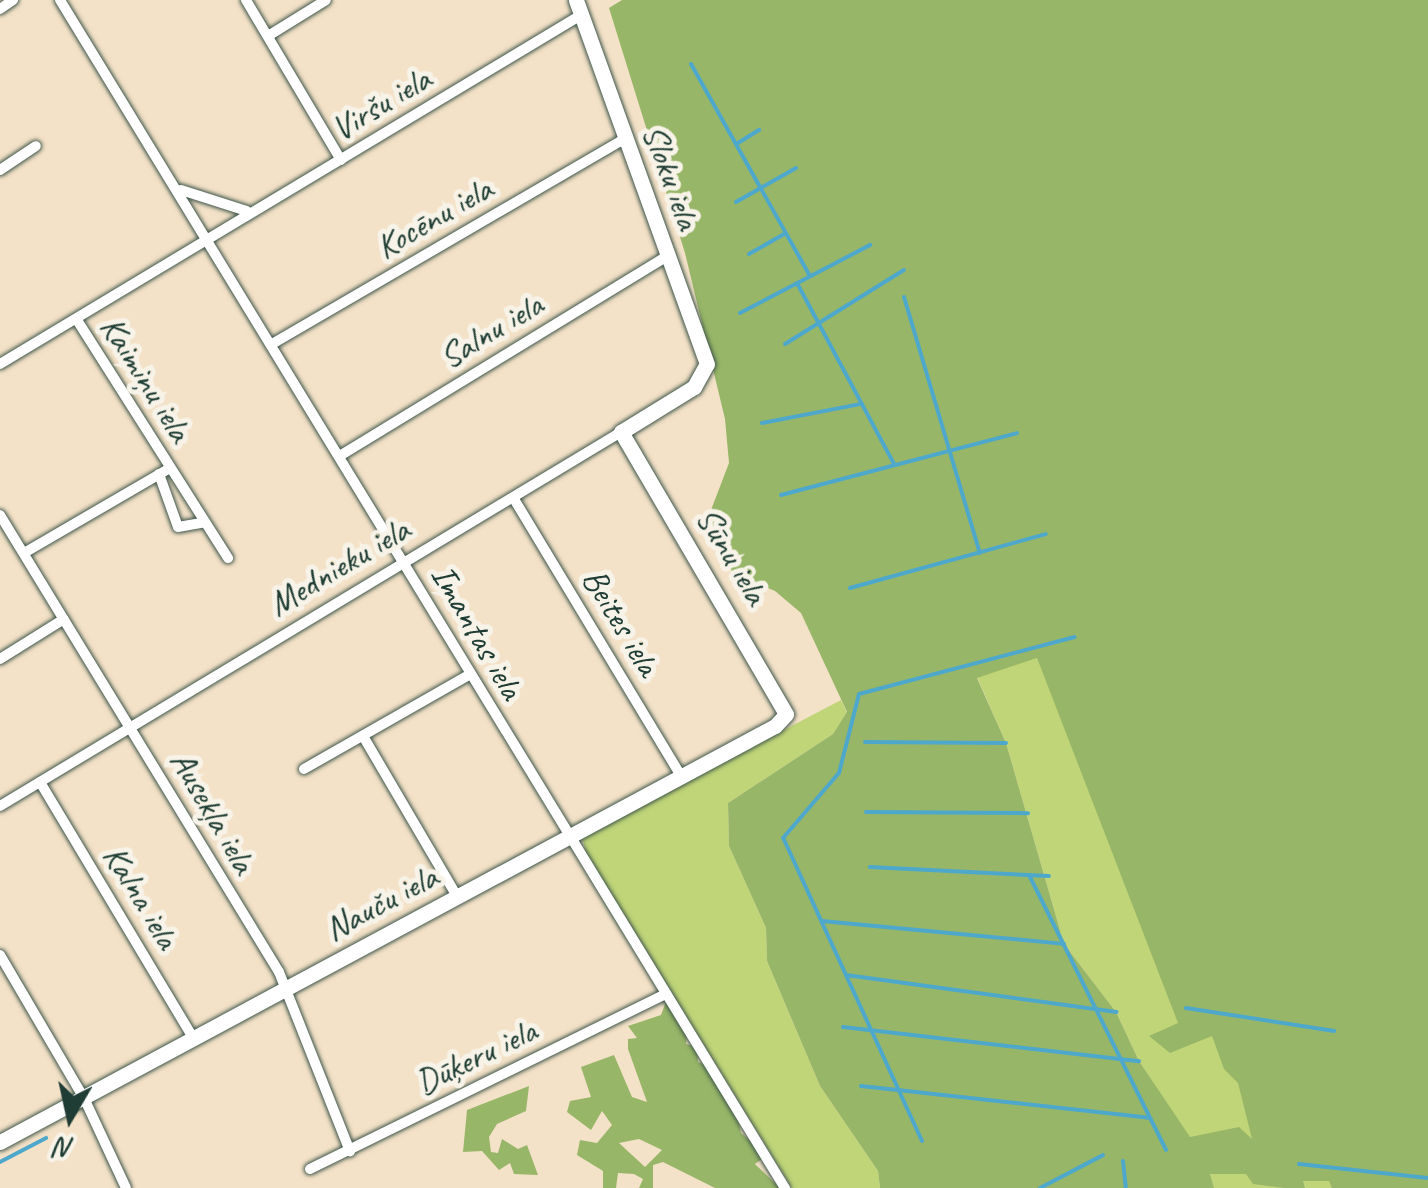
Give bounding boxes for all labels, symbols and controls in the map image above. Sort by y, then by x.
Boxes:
street label: Viršu iela [324,58,438,150]
street label: Sloku iela [633,119,709,235]
street label: Kocēnu iela [369,168,499,268]
street label: Salnu iela [432,284,550,378]
street label: Kaimiņu iela [91,309,201,449]
street label: Sūnu iela [687,500,777,612]
street label: Mednieku iela [261,509,417,625]
street label: Imantas iela [422,557,532,707]
street label: Beites iela [573,561,669,683]
street label: Ausekļa iela [161,743,265,881]
street label: Kalna iela [94,837,188,957]
street label: Nauču iela [318,856,444,950]
street label: Dūķeru iela [409,1010,543,1104]
north arrow [20,1068,120,1168]
text: N [54,1129,77,1167]

